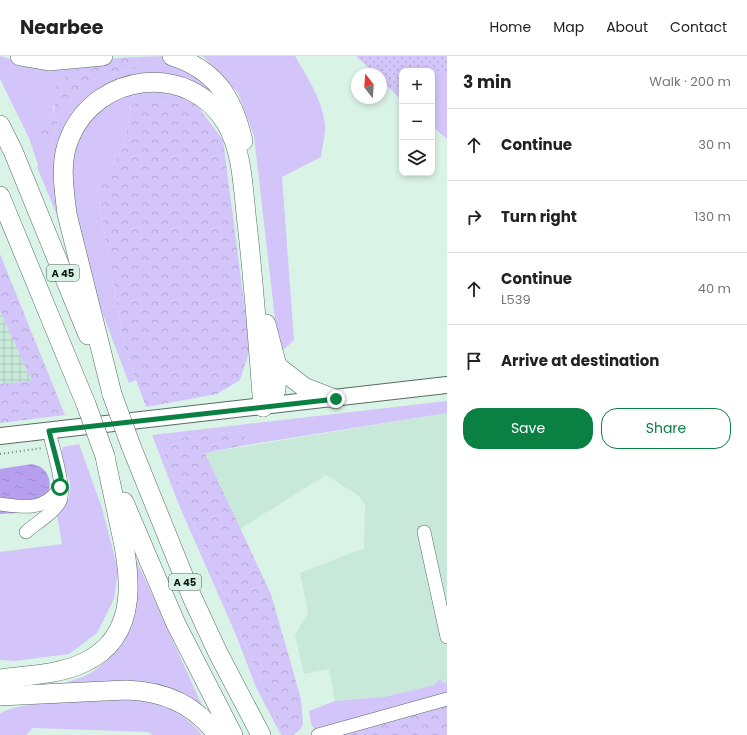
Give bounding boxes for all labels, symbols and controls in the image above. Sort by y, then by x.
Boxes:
text: Nearbee [20,14,103,41]
text: Home [489,17,531,37]
text: Map [553,17,584,37]
text: About [606,17,648,37]
text: Contact [670,17,727,37]
north arrow [351,68,387,104]
map controls [399,68,435,176]
button: + [399,68,435,104]
text: 3 min [463,70,511,94]
text: Walk · 200 m [649,72,731,91]
button: − [399,104,435,140]
icon: ahead [463,134,485,156]
text: Continue [501,134,572,155]
text: 30 m [698,135,731,154]
button: layers [399,140,435,176]
icon: right [463,206,485,228]
text: Turn right [501,206,577,227]
text: 130 m [694,207,731,226]
road number: A 45 [47,265,79,281]
text: Continue [501,268,572,289]
icon: ahead [463,278,485,300]
text: 40 m [698,279,731,298]
text: L539 [501,290,531,309]
icon: arrive [463,350,485,372]
text: Arrive at destination [501,350,659,371]
route end [327,390,345,408]
button: Save [463,408,593,449]
button: Share [601,408,731,449]
route start [51,478,69,496]
road number: A 45 [169,574,201,590]

